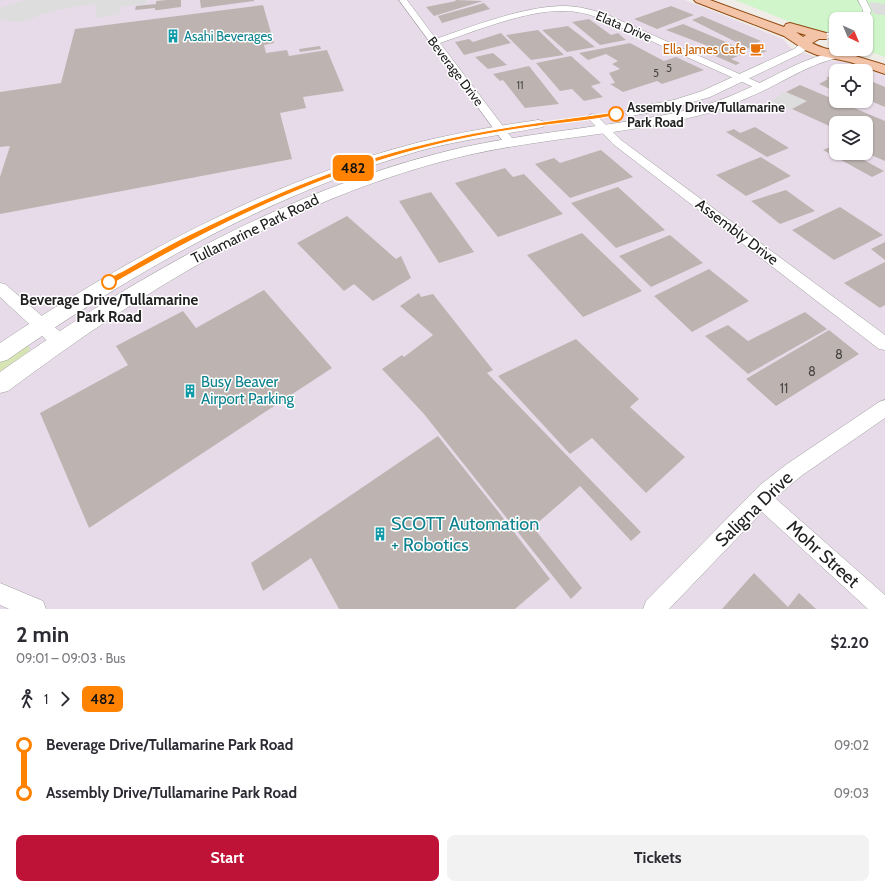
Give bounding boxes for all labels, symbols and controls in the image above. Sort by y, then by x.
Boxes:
street label: Elata Drive [594,7,655,45]
north arrow [829,12,873,56]
map controls [829,12,873,160]
building icon: Asahi Beverages [165,28,181,44]
place label: Asahi Beverages [184,28,273,44]
street label: Beverage Drive [425,33,487,109]
place label: Ella James Cafe [663,41,746,57]
cafe icon: Ella James Cafe [749,41,765,57]
house number: 5 [666,61,672,75]
button: locate [829,64,873,108]
house number: 5 [653,66,659,80]
house number: 11 [516,78,524,92]
place label: Assembly Drive/Tullamarine Park Road [627,99,785,130]
marker: Assembly Drive/Tullamarine Park Road [608,106,624,122]
button: layers [829,116,873,160]
line badge: 482 [330,155,376,181]
text: 482 [341,159,365,177]
street label: Tullamarine Park Road [188,190,322,268]
street label: Assembly Drive [692,195,782,269]
marker: Beverage Drive/Tullamarine Park Road [101,274,117,290]
place label: Beverage Drive/Tullamarine Park Road [20,291,198,326]
house number: 8 [835,346,843,362]
house number: 8 [808,363,816,379]
place label: Busy Beaver Airport Parking [201,373,295,408]
house number: 11 [780,380,788,396]
building icon: Busy Beaver Airport Parking [182,383,198,399]
street label: Saligna Drive [711,467,797,551]
place label: SCOTT Automation + Robotics [391,513,539,556]
street label: Mohr Street [782,516,864,592]
building icon: SCOTT Automation + Robotics [372,526,388,542]
text: 2 min [16,621,69,648]
text: $2.20 [831,634,869,652]
text: 09:01 – 09:03 · Bus [16,650,126,666]
icon: walk [16,688,38,710]
icon: forward [54,688,76,710]
text: 482 [90,690,115,708]
text: 1 [44,691,48,707]
text: Beverage Drive/Tullamarine Park Road [46,736,293,754]
text: 09:02 [834,737,869,753]
text: Assembly Drive/Tullamarine Park Road [46,784,297,802]
text: 09:03 [834,785,869,801]
button: Start [16,835,439,881]
button: Tickets [447,835,869,881]

